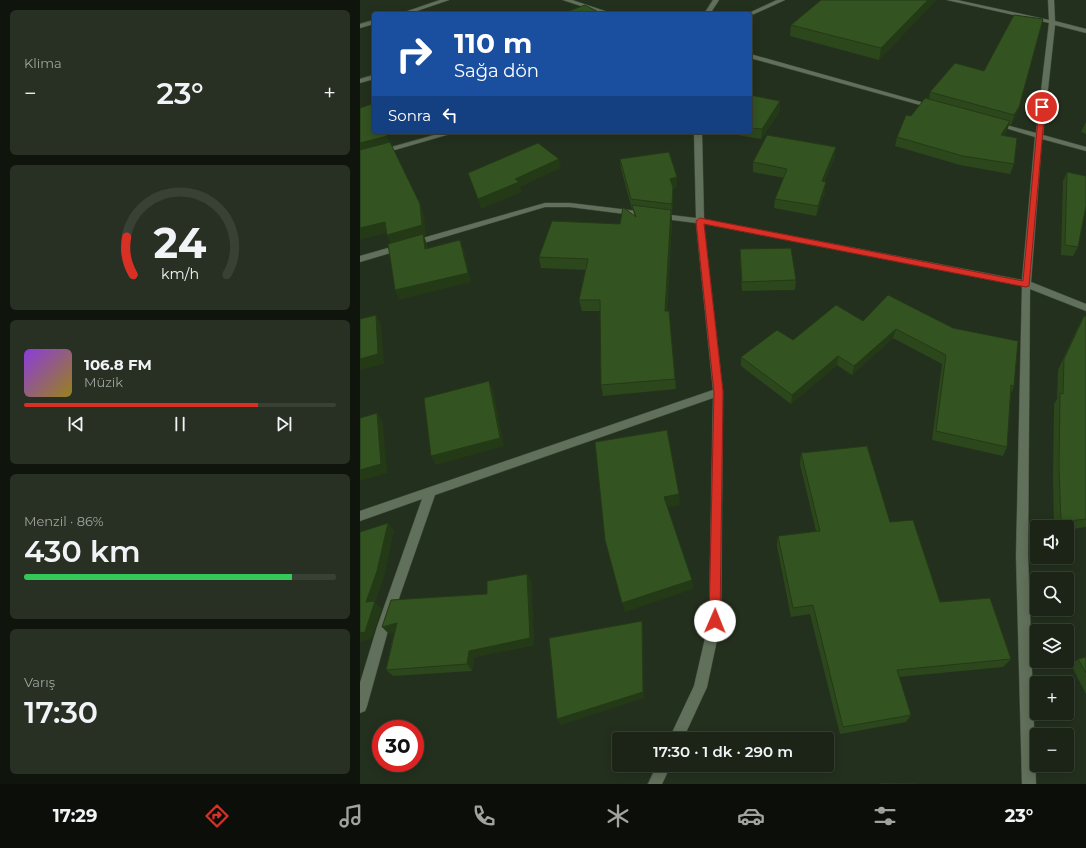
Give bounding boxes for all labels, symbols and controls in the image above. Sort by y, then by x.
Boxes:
text: 110 m [454,26,532,60]
icon: right [388,28,440,80]
text: Klima [24,55,62,71]
text: Sağa dön [454,60,539,82]
text: 23° [156,75,204,112]
text: − [24,80,37,107]
text: + [323,80,336,107]
pin [1025,90,1059,124]
icon: arrive [1031,96,1053,118]
icon: left [439,104,461,126]
text: Sonra [388,106,431,125]
text: 24 [154,218,207,268]
text: km/h [161,265,199,283]
text: 106.8 FM [84,355,152,374]
text: Müzik [84,374,123,390]
icon: previous [65,413,87,435]
icon: pause [169,413,191,435]
icon: next [273,413,295,435]
text: Menzil · 86% [24,513,104,529]
map controls [1030,520,1074,772]
button: sound [1030,520,1074,564]
text: 430 km [24,533,141,570]
button: search [1030,572,1074,616]
position arrow [694,600,736,642]
button: layers [1030,624,1074,668]
text: Varış [24,674,55,690]
button: + [1030,676,1074,720]
text: 17:30 [24,694,98,731]
speed limit sign: 30 [372,720,424,772]
button: − [1030,728,1074,772]
text: 17:30 · 1 dk · 290 m [653,742,793,761]
icon: directions [203,802,231,830]
icon: music [337,802,365,830]
icon: phone [470,802,498,830]
icon: climate [604,802,632,830]
icon: car [737,802,765,830]
icon: filters [871,802,899,830]
text: 17:29 [53,805,97,827]
text: 23° [1005,805,1033,827]

